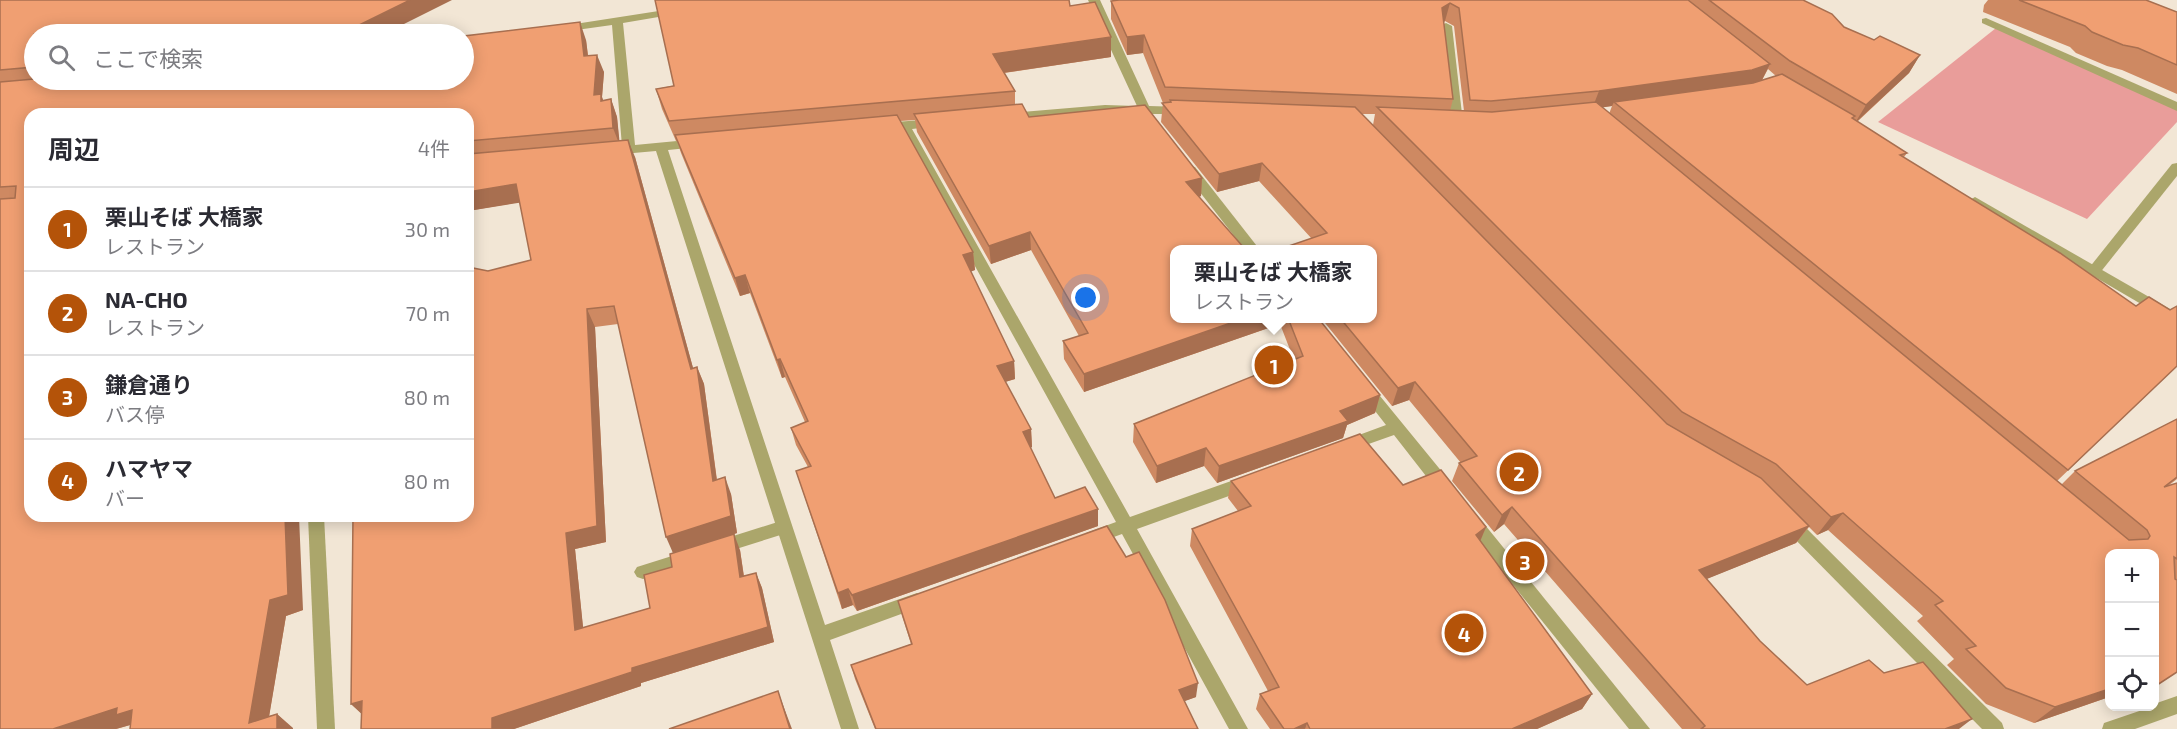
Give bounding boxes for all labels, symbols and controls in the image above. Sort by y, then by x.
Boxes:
search box [24,24,474,90]
icon: search [45,41,78,74]
text: ここで検索 [93,45,203,71]
text: 周辺 [48,133,100,164]
text: 4件 [418,136,450,160]
text: 栗山そば 大橋家 [105,203,264,229]
text: 1 [63,217,72,241]
text: 30 m [405,217,450,241]
text: レストラン [105,234,205,258]
popup [1170,245,1377,323]
text: 栗山そば 大橋家 [1194,258,1353,284]
your location [1071,283,1100,312]
text: NA-CHO [105,286,188,312]
text: レストラン [1194,289,1294,313]
text: 2 [62,301,73,325]
text: 70 m [406,301,450,325]
text: レストラン [105,315,205,339]
pin: 1 [1254,342,1294,388]
text: 鎌倉通り [105,371,193,397]
text: 3 [62,385,73,409]
text: 80 m [404,385,450,409]
text: バス停 [105,402,165,426]
pin: 2 [1500,450,1538,494]
text: ハマヤマ [105,455,193,481]
text: 4 [61,469,74,493]
text: 80 m [404,469,450,493]
text: バー [105,486,145,510]
pin: 3 [1506,538,1544,584]
map controls [2105,549,2159,711]
button: + [2105,549,2159,603]
button: − [2105,603,2159,657]
pin: 4 [1444,610,1484,656]
button: locate [2105,657,2159,711]

